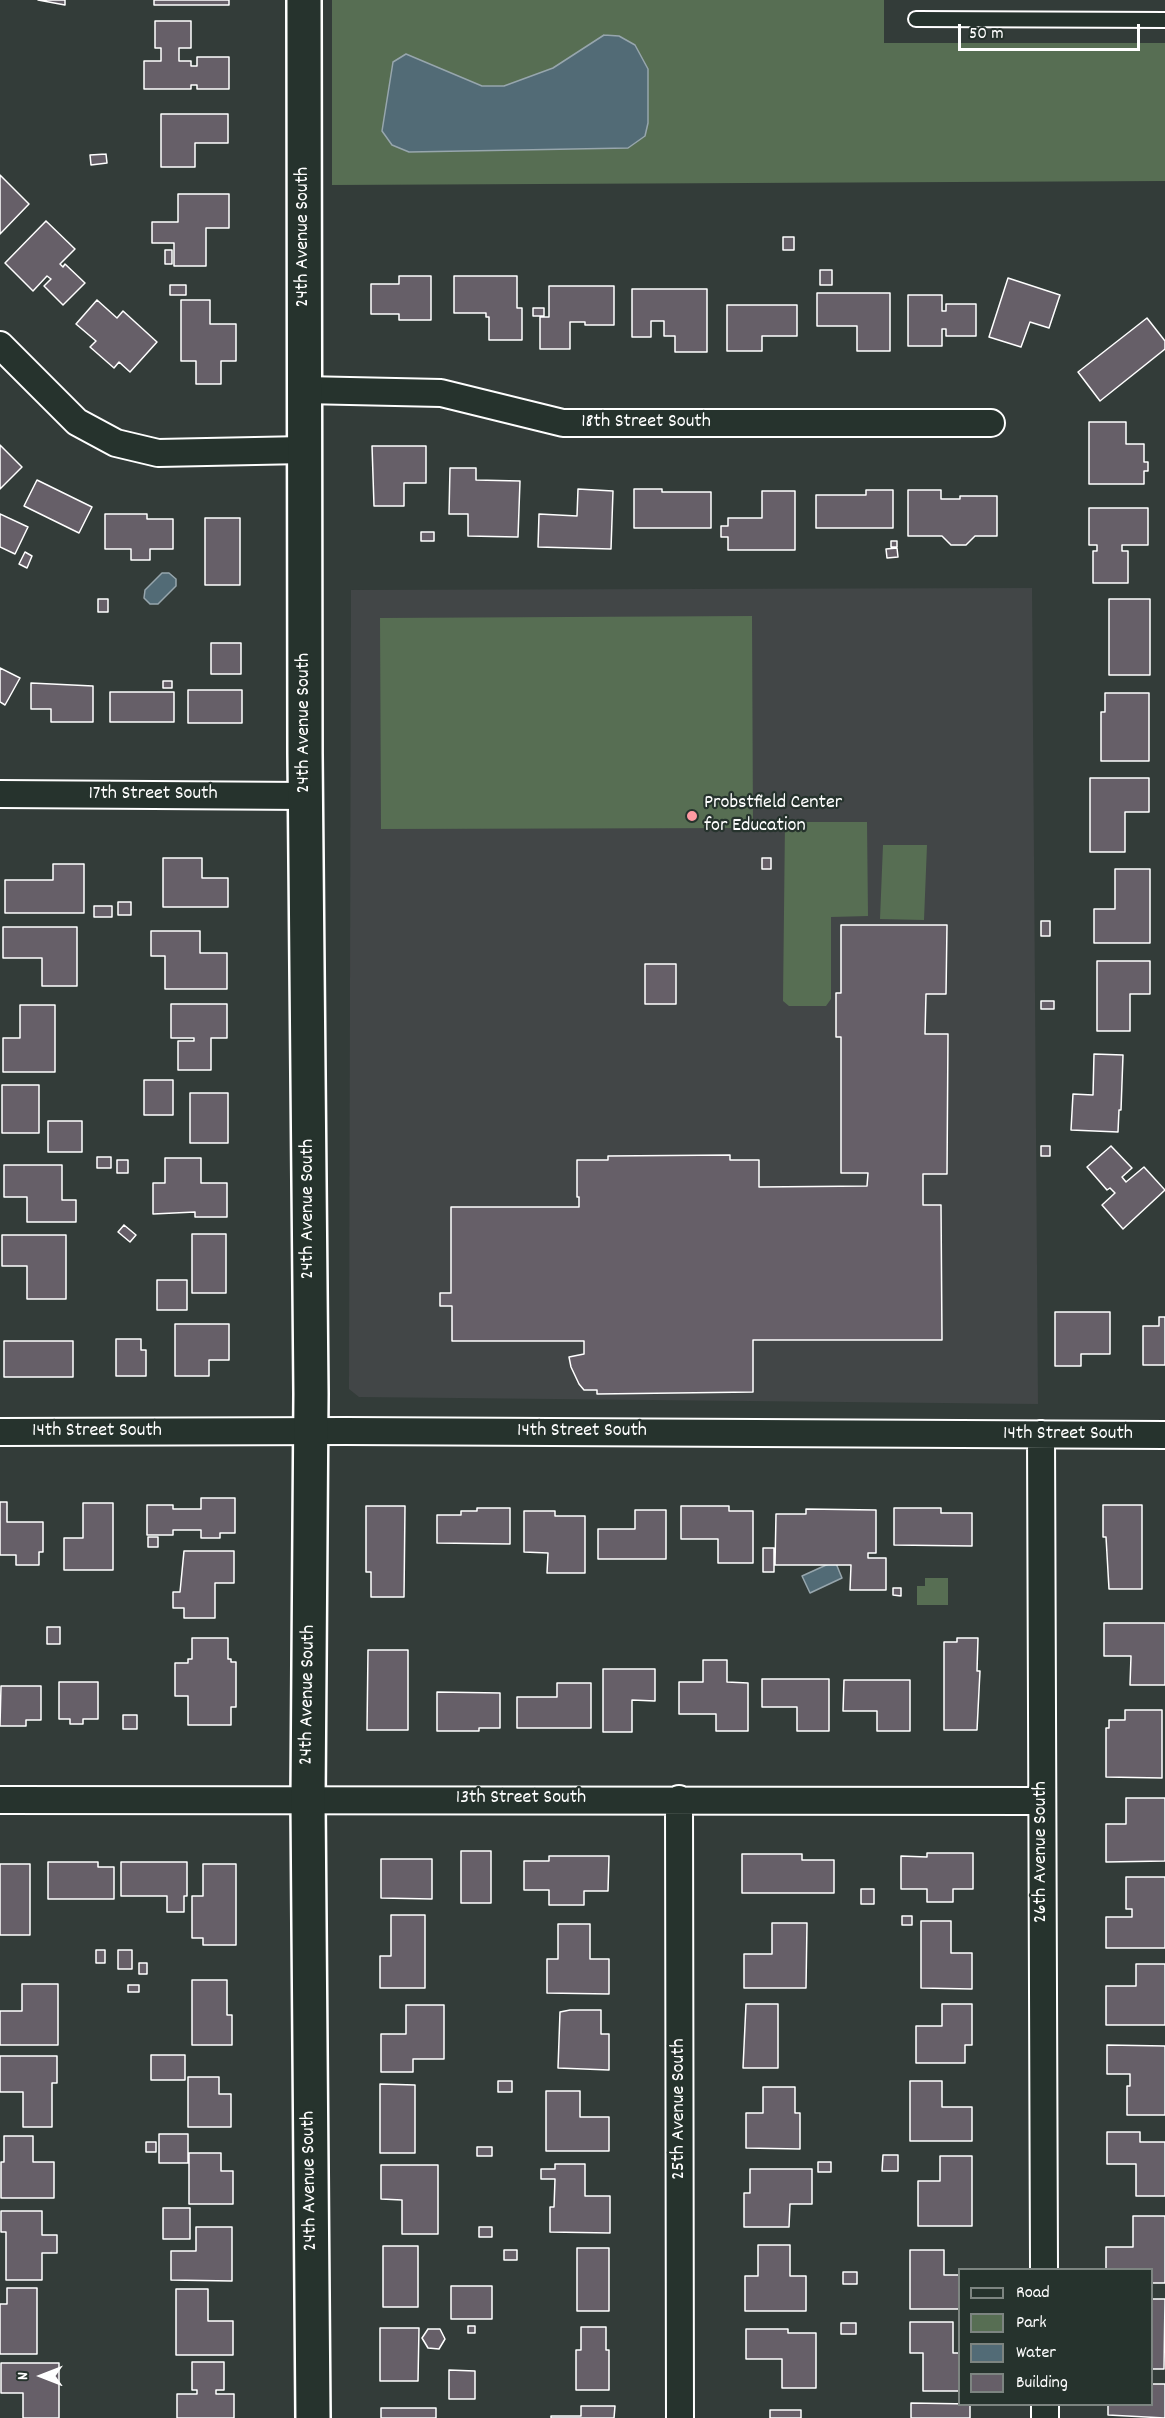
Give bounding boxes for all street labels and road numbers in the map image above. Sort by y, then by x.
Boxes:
street label: 24th Avenue South [292,167,316,307]
street label: 18th Street South [581,411,711,435]
street label: 24th Avenue South [293,653,317,793]
street label: 17th Street South [88,783,218,807]
street label: 24th Avenue South [297,1139,321,1279]
street label: 14th Street South [32,1420,162,1444]
street label: 14th Street South [517,1420,647,1444]
street label: 14th Street South [1003,1423,1133,1447]
street label: 24th Avenue South [296,1625,322,1765]
street label: 26th Avenue South [1030,1781,1054,1923]
street label: 13th Street South [456,1787,586,1811]
street label: 25th Avenue South [668,2038,692,2180]
street label: 24th Avenue South [298,2111,324,2251]

